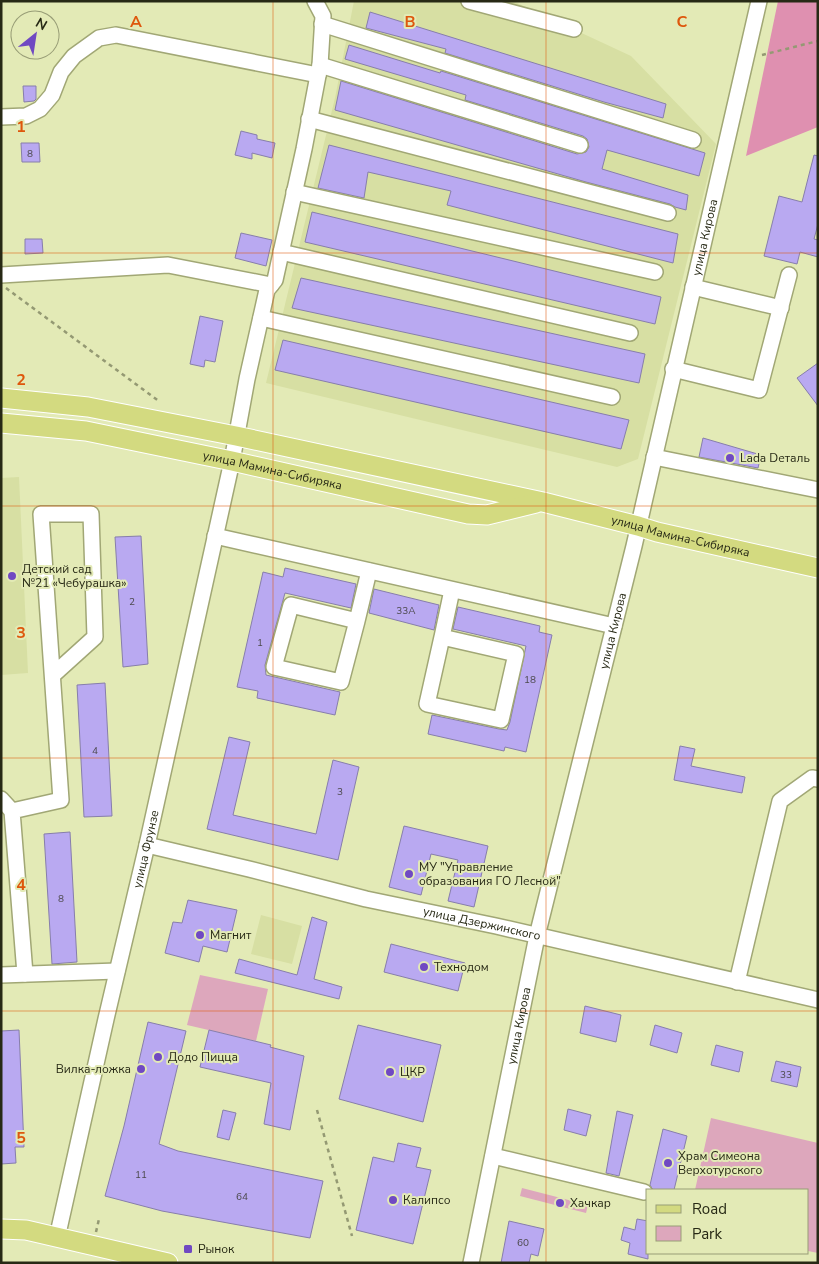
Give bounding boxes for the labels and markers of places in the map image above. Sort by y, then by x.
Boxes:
place label: Lada Dеталь [740,450,810,466]
marker: Lada Dеталь [724,452,736,464]
place label: Детский сад №21 «Чебурашка» [22,561,127,591]
marker: Детский сад №21 «Чебурашка» [6,570,18,582]
place label: МУ "Управление образования ГО Лесной" [419,859,561,889]
marker: МУ "Управление образования ГО Лесной" [403,868,415,880]
place label: Магнит [210,927,252,943]
marker: Магнит [194,929,206,941]
place label: Технодом [434,959,489,975]
marker: Технодом [418,961,430,973]
place label: Додо Пицца [168,1049,238,1065]
marker: Додо Пицца [152,1051,164,1063]
place label: Вилка-ложка [56,1061,131,1077]
marker: Вилка-ложка [135,1063,147,1075]
place label: ЦКР [400,1064,425,1080]
marker: ЦКР [384,1066,396,1078]
place label: Храм Симеона Верхотурского [678,1148,762,1178]
marker: Храм Симеона Верхотурского [662,1157,674,1169]
place label: Калипсо [403,1192,451,1208]
marker: Калипсо [387,1194,399,1206]
place label: Хачкар [570,1195,611,1211]
marker: Хачкар [554,1197,566,1209]
place label: Рынок [198,1241,235,1257]
marker: Рынок [182,1243,194,1255]

